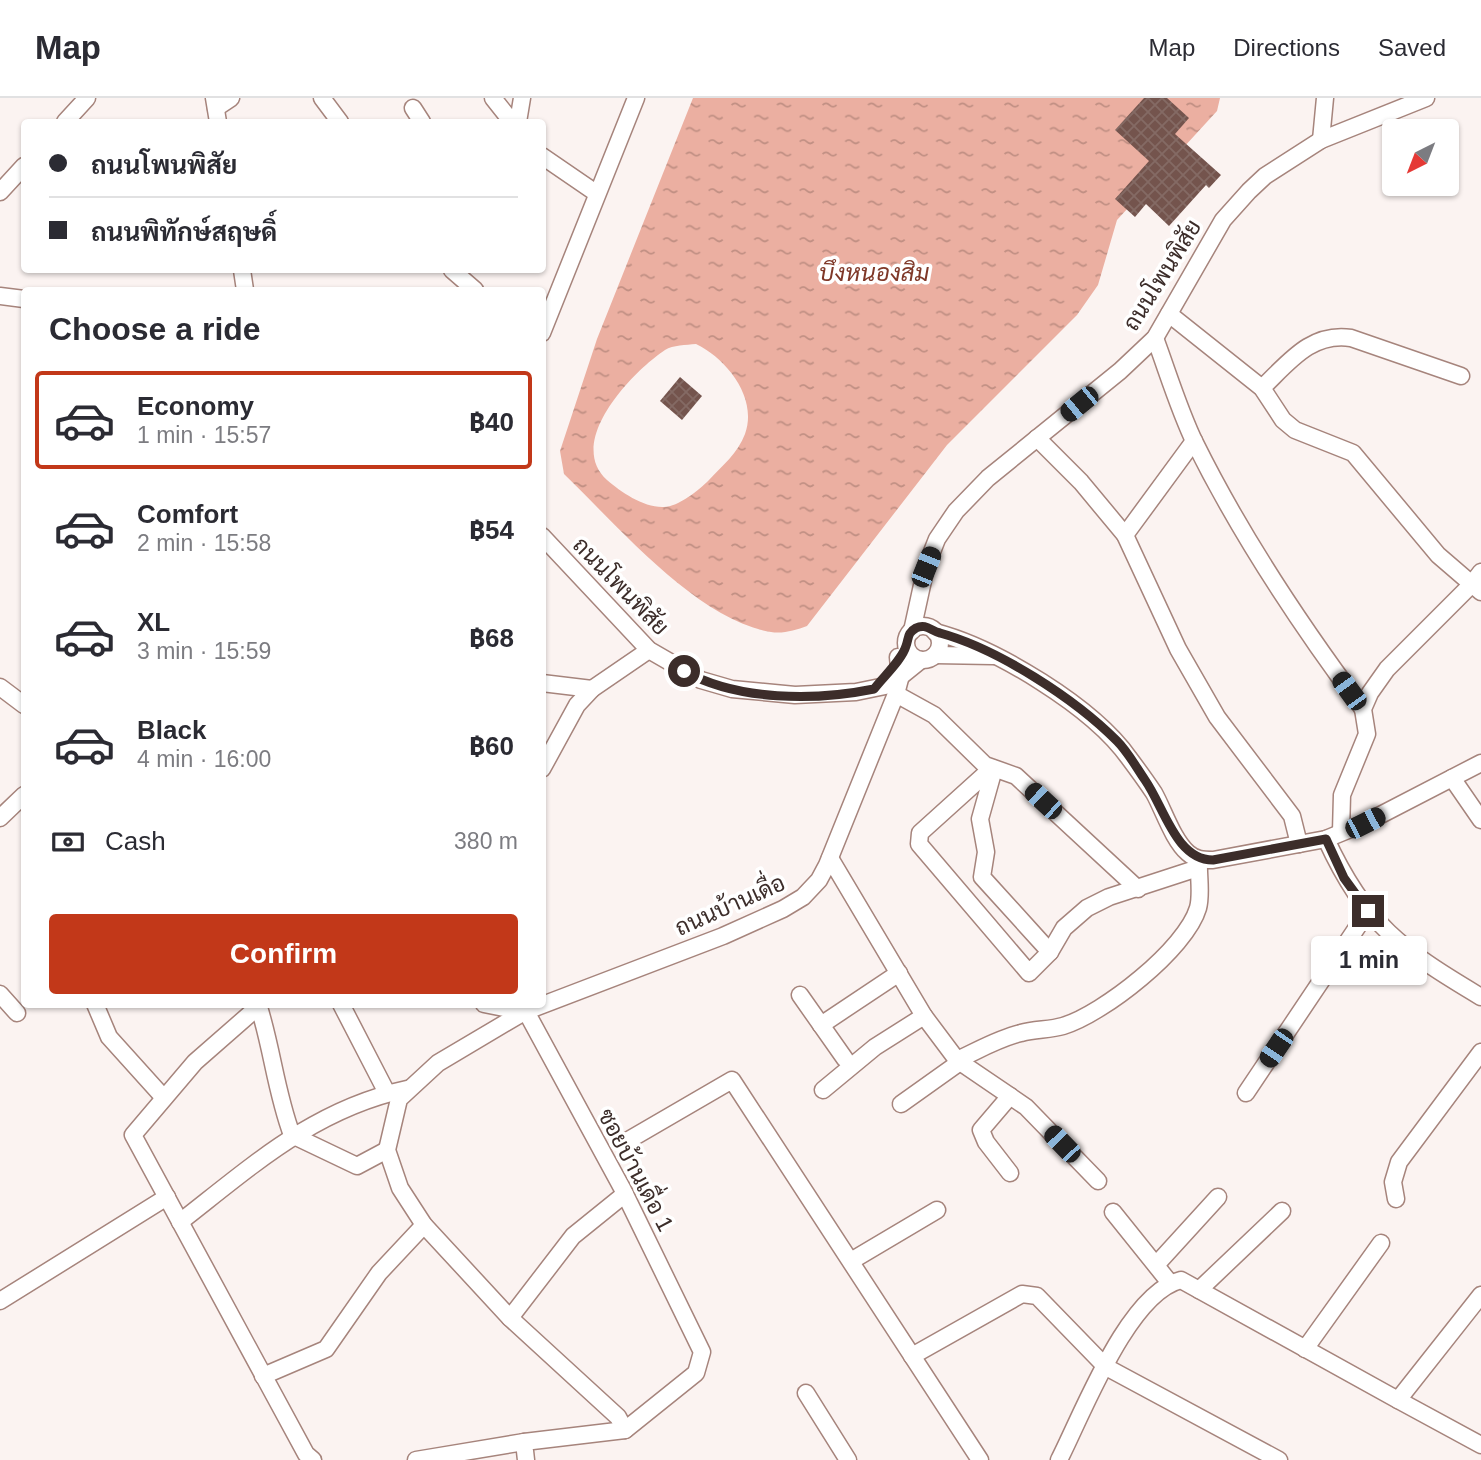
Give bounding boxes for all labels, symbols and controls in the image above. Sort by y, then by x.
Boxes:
text: Map [35,29,101,66]
text: Map [1149,34,1195,61]
text: Directions [1233,34,1340,61]
text: Saved [1378,34,1446,61]
north arrow [1382,119,1460,196]
map controls [1382,119,1459,196]
text: ถนนโพนพิสัย [91,150,237,180]
street label: ถนนโพนพิสัย [1115,213,1206,335]
text: ถนนพิทักษ์สฤษดิ์ [91,217,277,247]
water label: บึงหนองสิม [819,259,930,286]
text: Choose a ride [49,311,261,347]
car [1057,383,1102,425]
icon: car [53,389,116,452]
text: Economy [137,391,254,421]
text: ฿40 [469,407,514,437]
text: 1 min · 15:57 [137,422,271,448]
icon: car [53,497,116,560]
text: Comfort [137,499,238,529]
text: ฿54 [469,515,514,545]
text: 2 min · 15:58 [137,530,271,556]
street label: ถนนโพนพิสัย [568,530,676,640]
car [909,544,944,590]
icon: car [53,605,116,668]
text: XL [137,607,170,637]
text: ฿68 [469,623,514,653]
text: 3 min · 15:59 [137,638,271,664]
route start [668,655,700,687]
car [1329,668,1370,714]
icon: car [53,713,116,776]
text: Black [137,715,206,745]
text: ฿60 [469,731,514,761]
text: 4 min · 16:00 [137,746,271,772]
car [1021,779,1066,823]
car [1342,804,1389,842]
icon: cash [49,823,87,861]
text: Cash [105,826,166,856]
text: 380 m [454,828,518,854]
street label: ถนนบ้านเดื่อ [668,862,789,941]
route end [1352,895,1384,927]
button: Confirm [49,914,518,994]
callout: 1 min [1310,936,1426,984]
text: 1 min [1339,947,1399,973]
car [1256,1025,1297,1071]
street label: ซอยบ้านเดื่อ 1 [593,1101,686,1236]
car [1040,1122,1085,1166]

